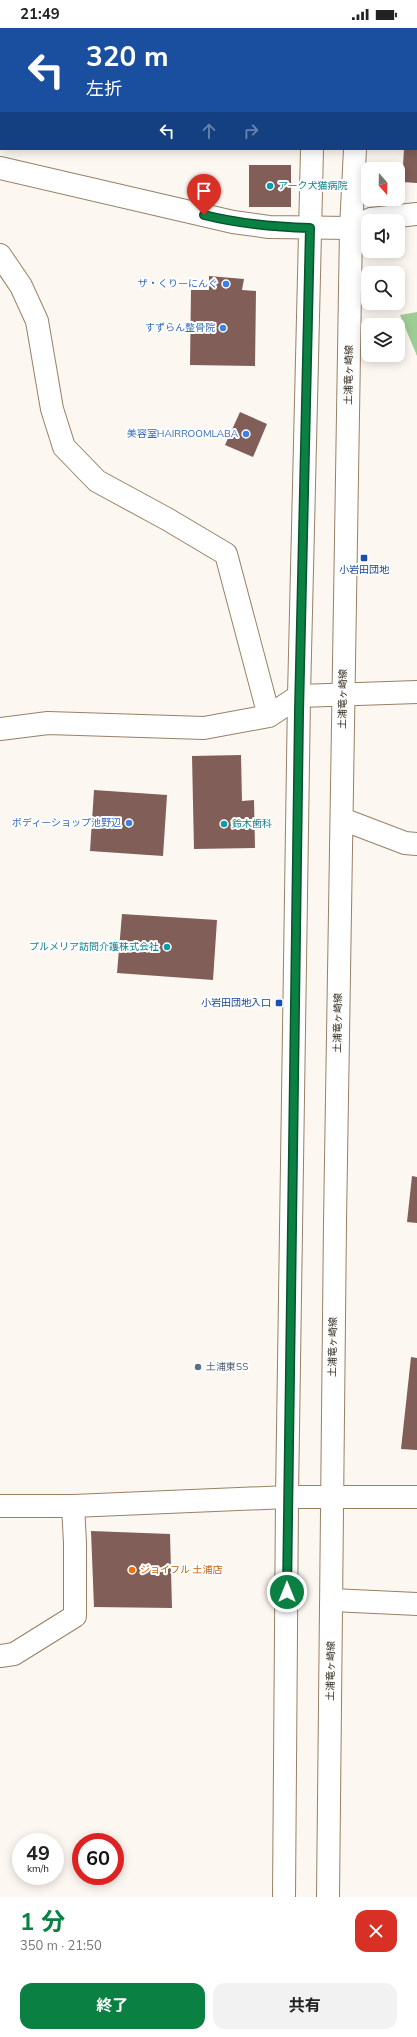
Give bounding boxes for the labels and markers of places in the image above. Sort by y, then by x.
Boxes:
pin [187,174,221,215]
place label: アーク犬猫病院 [278,179,347,193]
marker: アーク犬猫病院 [265,181,275,191]
place label: ザ・くりーにんぐ [138,277,218,291]
marker: ザ・くりーにんぐ [221,279,231,289]
place label: すずらん整骨院 [145,321,215,335]
marker: すずらん整骨院 [218,323,228,333]
place label: 美容室HAIRROOMLABA [127,427,239,441]
marker: 美容室HAIRROOMLABA [241,429,251,439]
marker: 小岩田団地 [359,553,369,563]
place label: 小岩田団地 [339,563,390,577]
place label: ボディーショップ池野辺 [12,816,121,830]
place label: 鈴木歯科 [232,817,272,831]
marker: ボディーショップ池野辺 [124,818,134,828]
marker: 鈴木歯科 [219,819,229,829]
place label: プルメリア訪問介護株式会社 [29,940,159,954]
marker: プルメリア訪問介護株式会社 [162,942,172,952]
place label: 小岩田団地入口 [201,996,271,1010]
marker: 小岩田団地入口 [274,998,284,1008]
place label: 土浦東SS [206,1360,248,1374]
marker: 土浦東SS [193,1362,203,1372]
place label: ジョイフル 土浦店 [140,1563,223,1577]
marker: ジョイフル 土浦店 [127,1565,137,1575]

